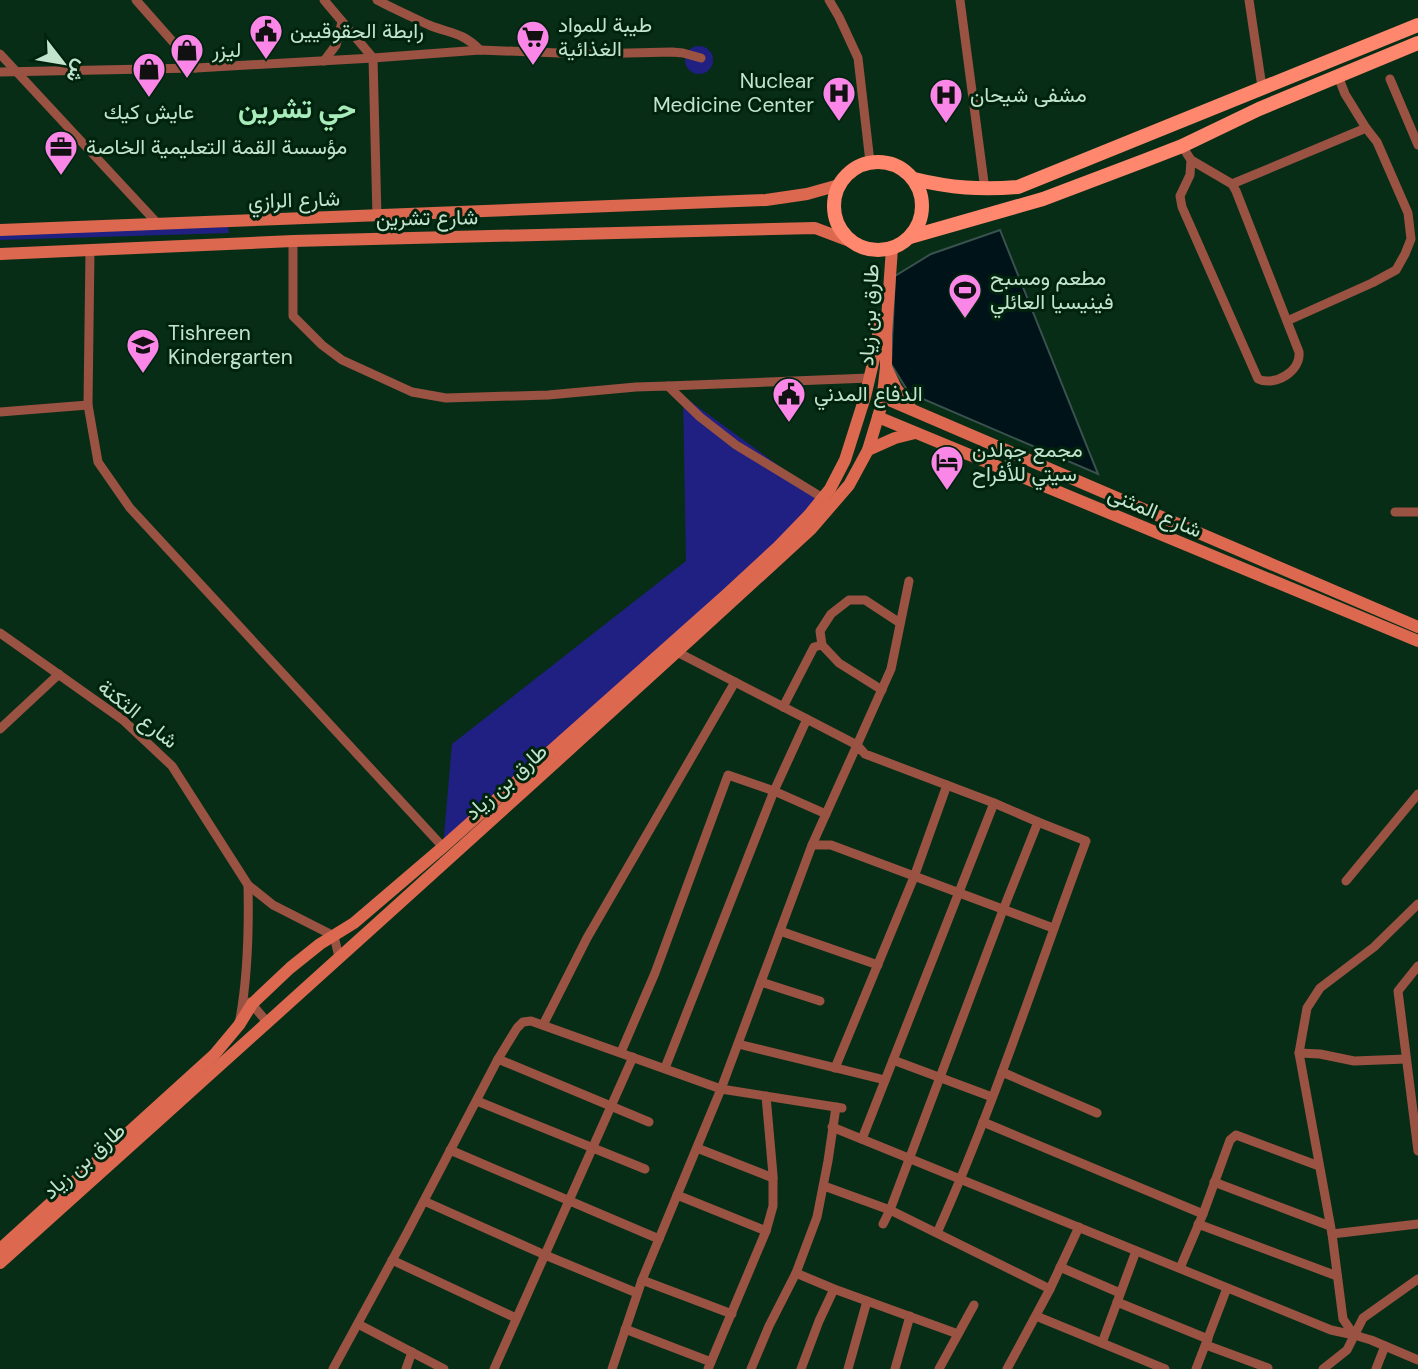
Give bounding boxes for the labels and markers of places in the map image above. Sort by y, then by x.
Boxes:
place label: طيبة للمواد الغذائية [558,11,652,63]
public building icon: رابطة الحقوقيين [247,12,285,61]
place label: رابطة الحقوقيين [290,17,424,45]
supermarket icon: طيبة للمواد الغذائية [514,18,552,67]
shop icon: ليزر [168,31,206,80]
place label: ليزر [211,36,241,64]
shop icon: عايش كيك [130,50,168,99]
place label: Nuclear Medicine Center [653,67,814,119]
hospital icon: Nuclear Medicine Center [820,74,858,123]
hospital icon: مشفى شيحان [927,76,965,125]
place label: مشفى شيحان [970,81,1087,109]
place label: عايش كيك [104,98,194,126]
office icon: مؤسسة القمة التعليمية الخاصة [42,128,80,177]
place label: مؤسسة القمة التعليمية الخاصة [86,133,347,161]
place label: مطعم ومسبح فينيسيا العائلي [990,264,1114,319]
sports icon: مطعم ومسبح فينيسيا العائلي [946,271,984,320]
place label: Tishreen Kindergarten [168,319,293,371]
school or university icon: Tishreen Kindergarten [124,326,162,375]
public building icon: الدفاع المدني [770,375,808,424]
place label: الدفاع المدني [814,380,923,411]
place label: مجمع جولدن سيتي للأفراح [972,436,1083,491]
hotel icon: مجمع جولدن سيتي للأفراح [928,443,966,492]

